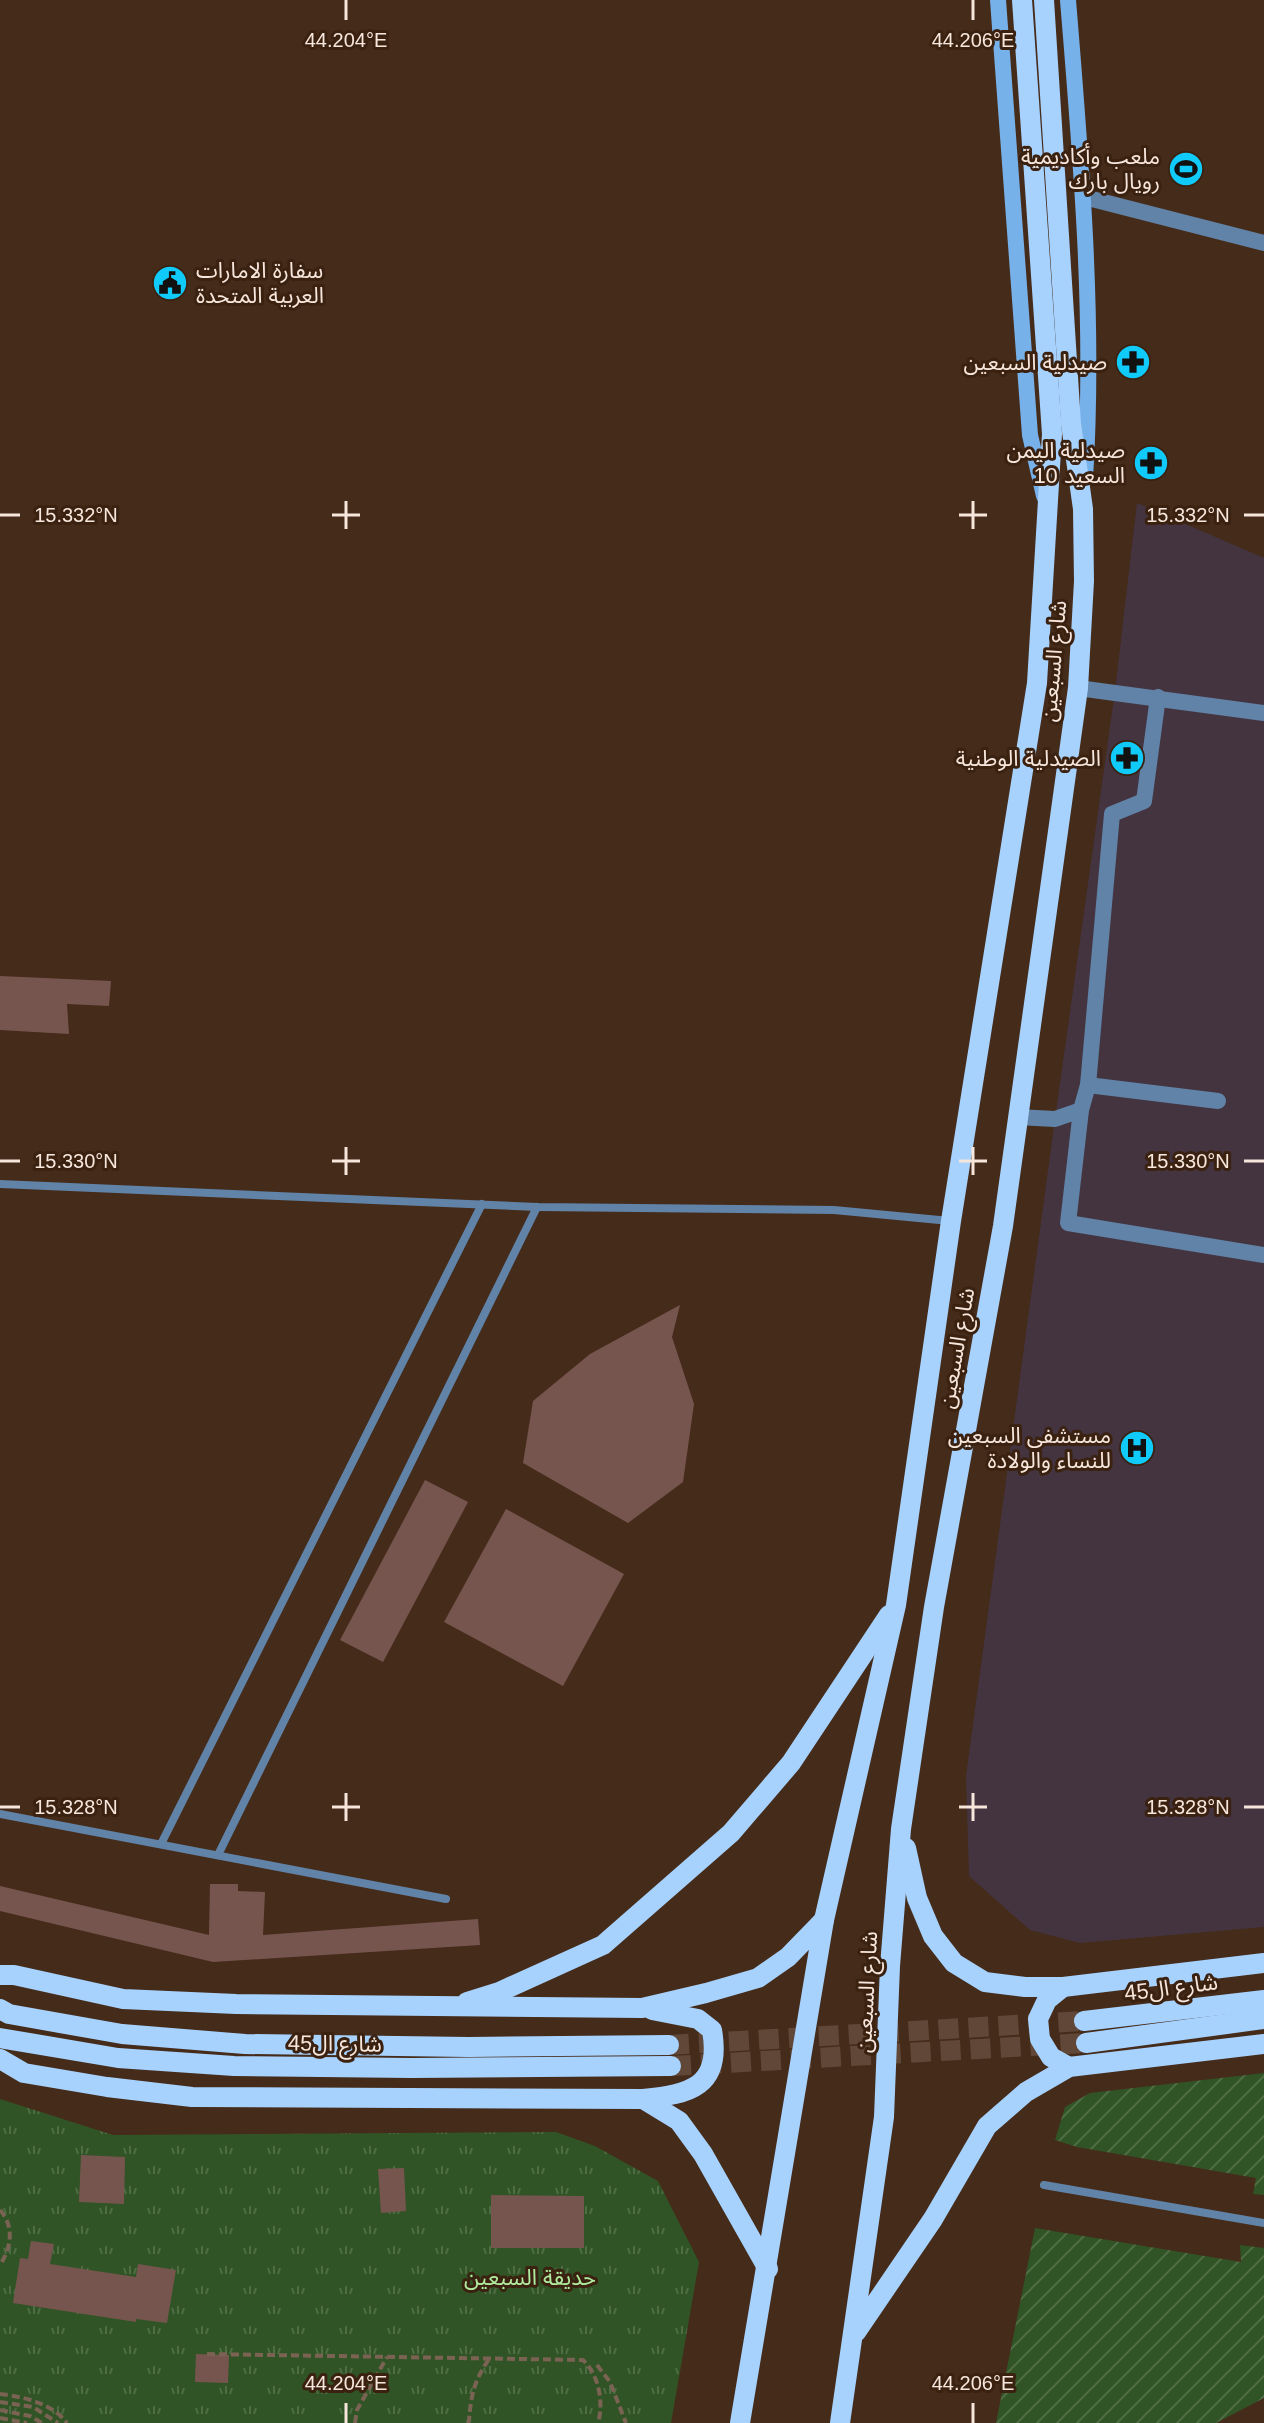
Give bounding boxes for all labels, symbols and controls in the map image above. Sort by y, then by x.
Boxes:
text: 44.204°E [305,29,387,51]
text: 44.206°E [932,29,1014,51]
place label: ملعب وأكاديمية رويال بارك [1021,143,1160,195]
sports icon: ملعب وأكاديمية رويال بارك [1167,150,1205,188]
place label: سفارة الامارات العربية المتحدة [196,258,324,308]
public building icon: سفارة الامارات العربية المتحدة [151,264,189,302]
pharmacy icon: صيدلية السبعين [1114,343,1152,381]
place label: صيدلية السبعين [964,350,1107,375]
place label: صيدلية اليمن السعيد 10 [1007,438,1125,488]
pharmacy icon: صيدلية اليمن السعيد 10 [1132,444,1170,482]
text: 15.332°N [34,504,118,526]
text: 15.332°N [1146,504,1230,526]
street label: شارع السبعين [1036,599,1075,723]
pharmacy icon: الصيدلية الوطنية [1108,739,1146,777]
place label: الصيدلية الوطنية [956,746,1101,771]
text: 15.330°N [34,1150,118,1172]
text: 15.330°N [1146,1150,1230,1172]
street label: شارع السبعين [934,1286,983,1411]
place label: مستشفى السبعين للنساء والولادة [948,1423,1111,1473]
hospital icon: مستشفى السبعين للنساء والولادة [1118,1429,1156,1467]
text: 15.328°N [34,1796,118,1818]
text: 15.328°N [1146,1796,1230,1818]
street label: شارع السبعين [851,1930,886,2054]
street label: شارع ال45 [1123,1969,1220,2010]
street label: شارع ال45 [288,2030,382,2061]
park label: حديقة السبعين [464,2265,596,2290]
text: 44.204°E [305,2372,387,2394]
text: 44.206°E [932,2372,1014,2394]

